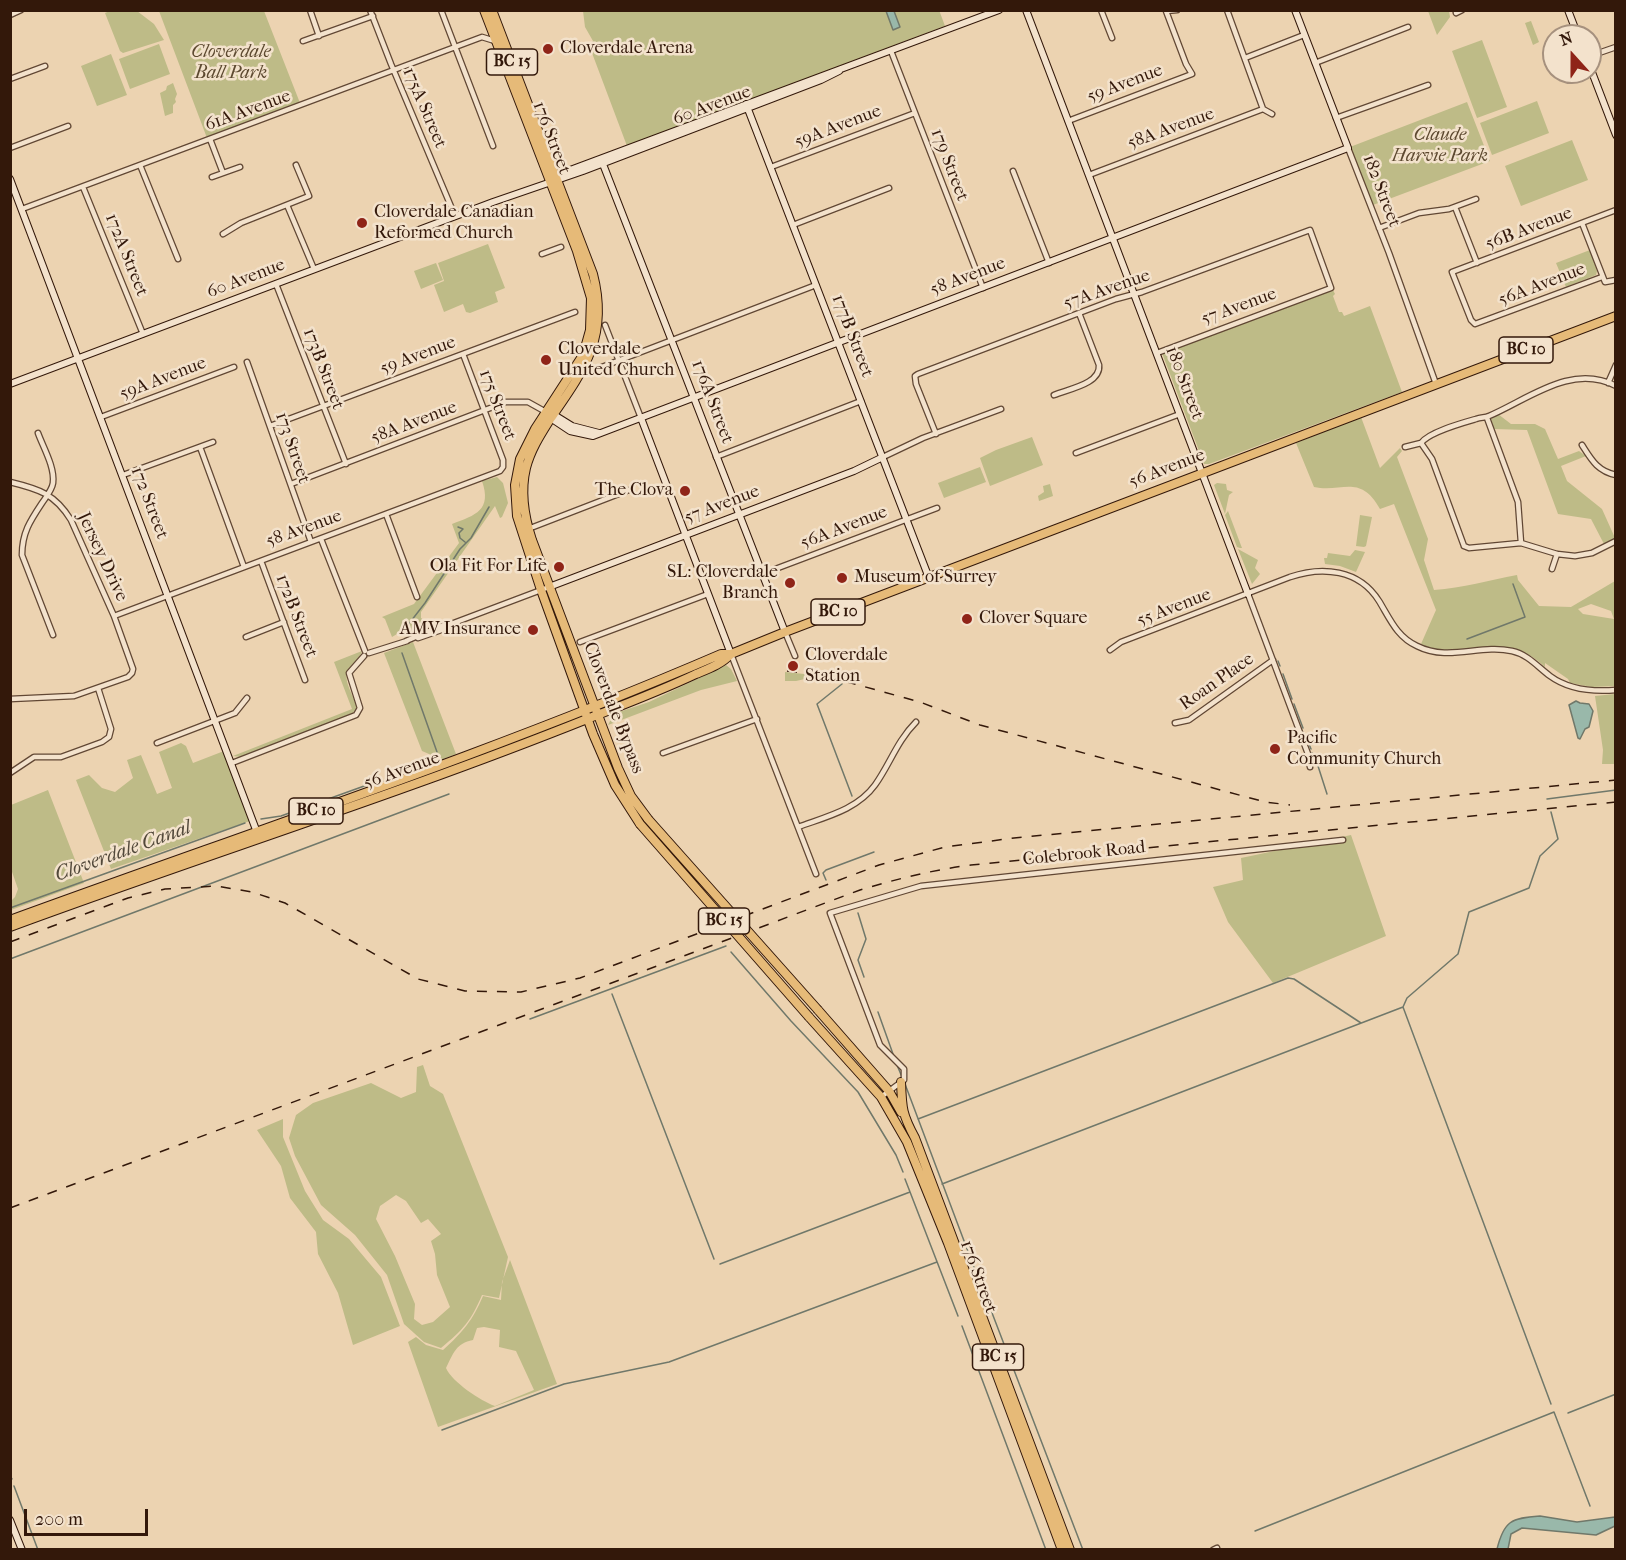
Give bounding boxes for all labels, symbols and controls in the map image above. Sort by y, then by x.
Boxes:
north arrow [1542,24,1602,84]
text: N [1557,28,1575,50]
place label: Cloverdale Arena [560,38,693,60]
park label: Cloverdale Ball Park [191,42,271,84]
marker: Cloverdale Arena [541,42,555,56]
road number: BC 15 [486,49,538,75]
street label: 59 Avenue [1084,60,1166,108]
street label: 175A Street [397,64,451,152]
street label: 60 Avenue [670,81,754,131]
street label: 61A Avenue [202,86,294,136]
street label: 176 Street [527,99,575,177]
street label: 59A Avenue [792,101,884,153]
street label: 58A Avenue [1125,103,1217,155]
park label: Claude Harvie Park [1392,125,1488,168]
street label: 179 Street [925,126,973,204]
street label: 182 Street [1357,152,1405,230]
place label: Cloverdale Canadian Reformed Church [374,202,534,244]
street label: 56B Avenue [1483,203,1575,255]
street label: 172A Street [100,210,152,300]
marker: Cloverdale Canadian Reformed Church [355,216,369,230]
street label: 58 Avenue [927,253,1009,301]
street label: 60 Avenue [204,254,288,304]
street label: 56A Avenue [1496,259,1588,311]
street label: 57A Avenue [1061,265,1153,315]
street label: 57 Avenue [1198,283,1280,331]
street label: 177B Street [826,292,878,380]
street label: 173B Street [298,325,348,413]
street label: 59 Avenue [377,332,459,380]
road number: BC 10 [1499,337,1553,363]
place label: Cloverdale United Church [558,339,674,382]
street label: 180 Street [1160,343,1208,423]
street label: 59A Avenue [117,353,209,405]
marker: Cloverdale United Church [539,353,553,367]
street label: 176A Street [686,357,738,447]
street label: 175 Street [474,366,520,444]
street label: 58A Avenue [368,397,460,449]
street label: 173 Street [270,410,314,486]
street label: 56 Avenue [1126,445,1208,493]
street label: 172 Street [125,464,173,542]
place label: The Clova [595,480,673,502]
street label: 57 Avenue [682,481,762,529]
marker: The Clova [678,484,692,498]
street label: 56A Avenue [798,502,890,554]
street label: 58 Avenue [263,505,345,553]
street label: Jersey Drive [72,509,132,605]
place label: Ola Fit For Life [430,556,547,578]
marker: Ola Fit For Life [552,560,566,574]
place label: SL: Cloverdale Branch [667,562,778,604]
place label: Museum of Surrey [854,567,997,589]
street label: 172B Street [270,571,322,661]
marker: Museum of Surrey [835,571,849,585]
marker: SL: Cloverdale Branch [783,576,797,590]
street label: 55 Avenue [1134,584,1214,632]
road number: BC 10 [811,599,865,625]
place label: Clover Square [979,608,1087,630]
marker: Clover Square [960,612,974,626]
place label: AMV Insurance [400,619,521,641]
marker: AMV Insurance [526,623,540,637]
street label: Cloverdale Bypass [578,639,648,777]
place label: Cloverdale Station [805,645,888,688]
street label: Roan Place [1176,649,1258,715]
marker: Cloverdale Station [786,659,800,673]
place label: Pacific Community Church [1287,728,1441,771]
marker: Pacific Community Church [1268,742,1282,756]
street label: 56 Avenue [361,747,443,795]
road number: BC 10 [289,798,343,824]
water label: Cloverdale Canal [52,816,194,888]
street label: Colebrook Road [1022,837,1146,871]
road number: BC 15 [698,908,750,934]
street label: 176 Street [955,1237,1001,1317]
road number: BC 15 [972,1344,1024,1370]
scale bar [27,1497,152,1535]
text: 200 m [35,1509,83,1530]

